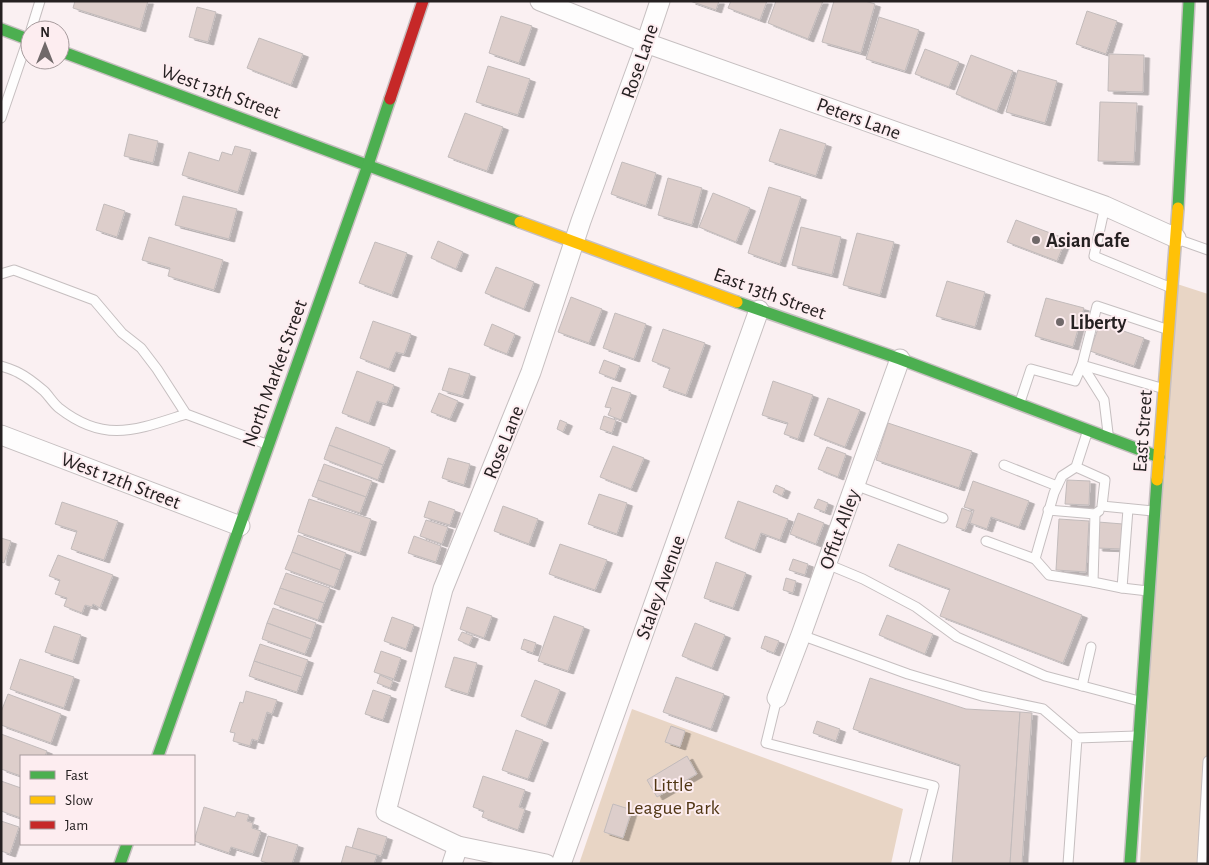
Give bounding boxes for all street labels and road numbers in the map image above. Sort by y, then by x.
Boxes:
street label: Rose Lane [618,22,662,101]
street label: West 13th Street [158,61,284,123]
street label: Peters Lane [814,94,904,143]
street label: East 13th Street [711,264,829,324]
street label: North Market Street [239,296,311,450]
street label: East Street [1130,389,1156,473]
street label: Rose Lane [480,403,528,482]
street label: West 12th Street [58,449,184,513]
street label: Offut Alley [816,486,864,572]
street label: Staley Avenue [633,533,689,642]

